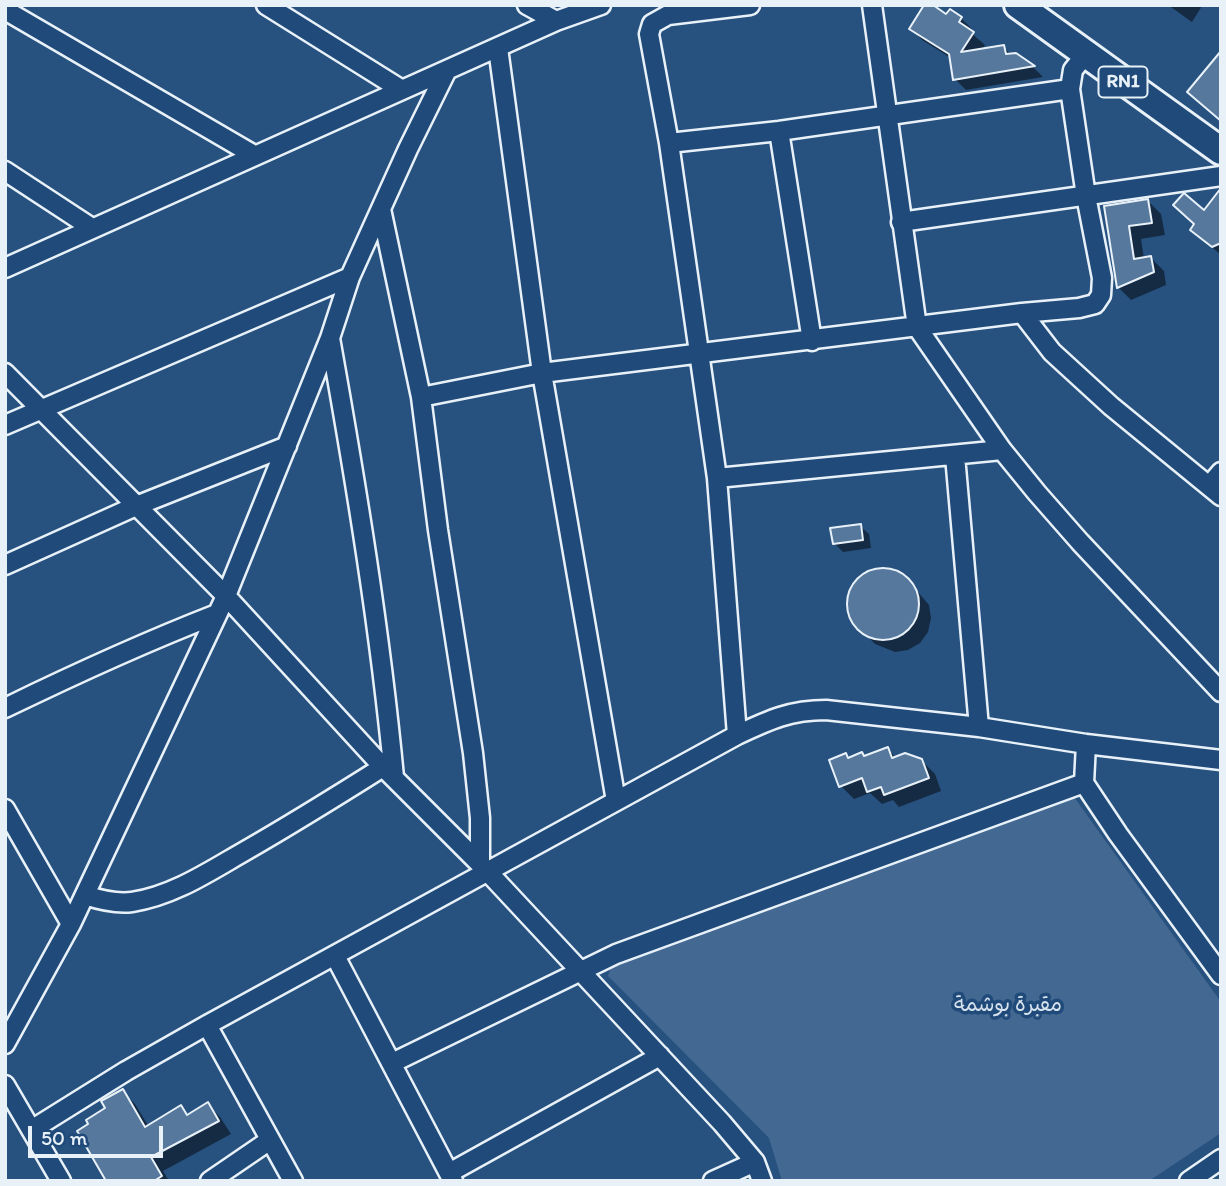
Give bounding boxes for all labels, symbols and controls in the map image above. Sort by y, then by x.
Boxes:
road number: RN1 [1098,66,1148,97]
park label: مقبرة بوشمة [954,993,1062,1019]
scale bar [32,1112,166,1156]
text: 50 m [41,1125,87,1150]

